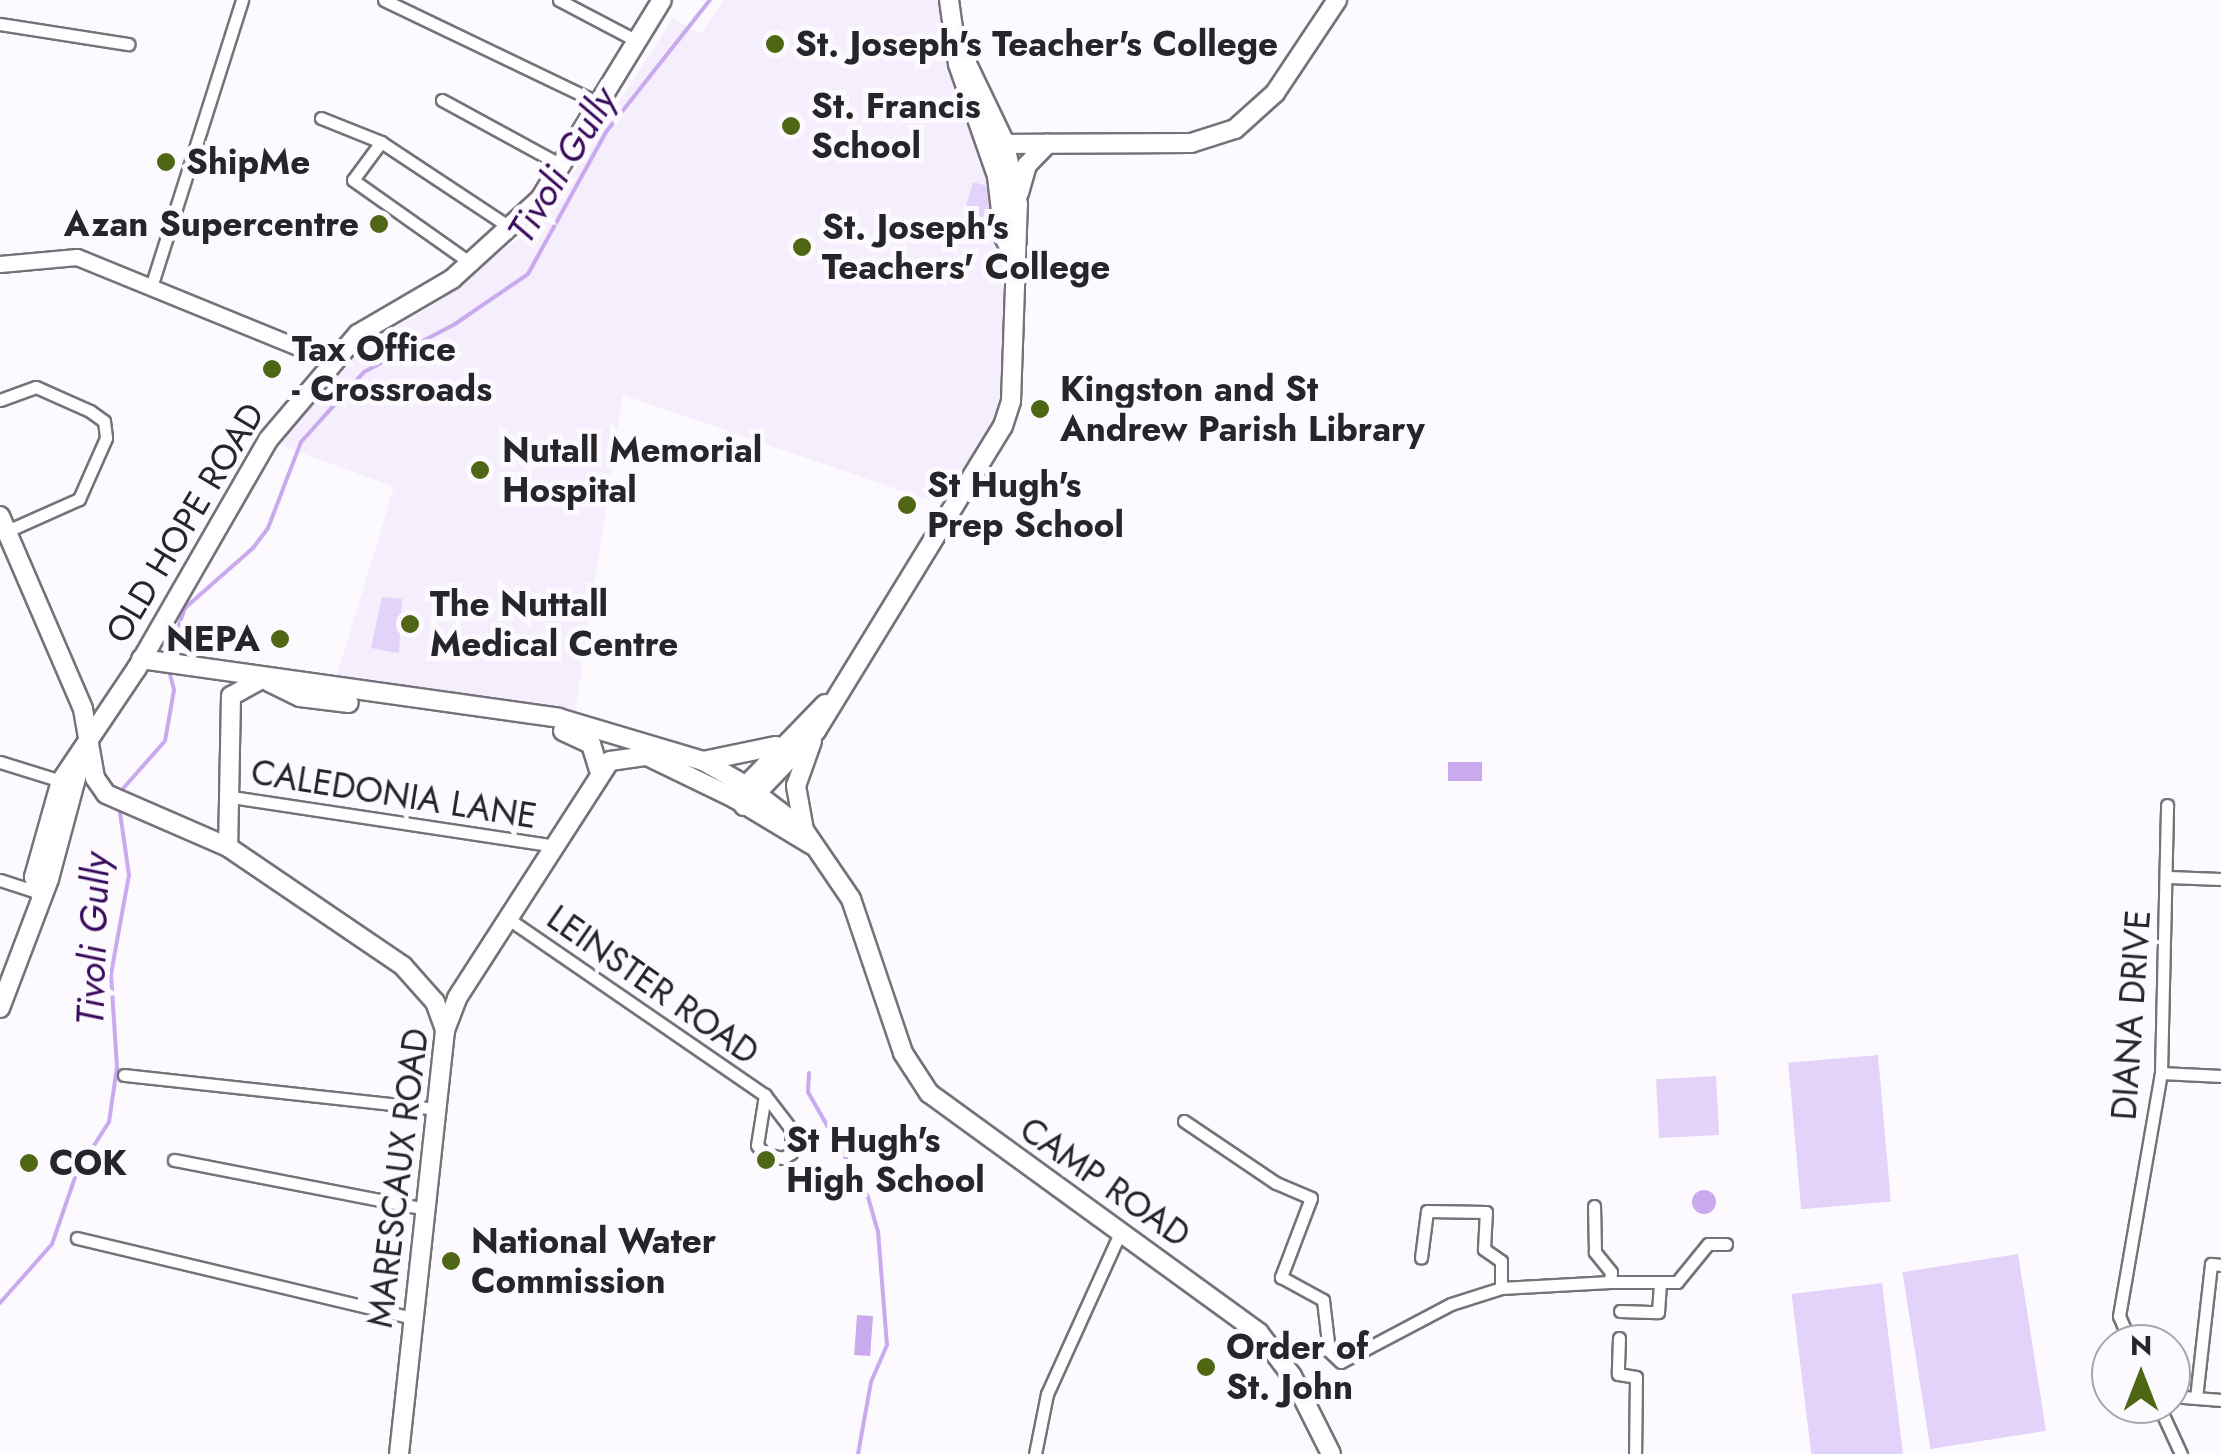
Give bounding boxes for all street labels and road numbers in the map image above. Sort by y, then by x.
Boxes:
street label: OLD HOPE ROAD [97,395,273,651]
street label: CALEDONIA LANE [248,751,540,837]
street label: LEINSTER ROAD [539,897,767,1073]
street label: DIANA DRIVE [2103,909,2159,1121]
street label: MARESCAUX ROAD [359,1026,437,1330]
street label: CAMP ROAD [1012,1108,1198,1256]

